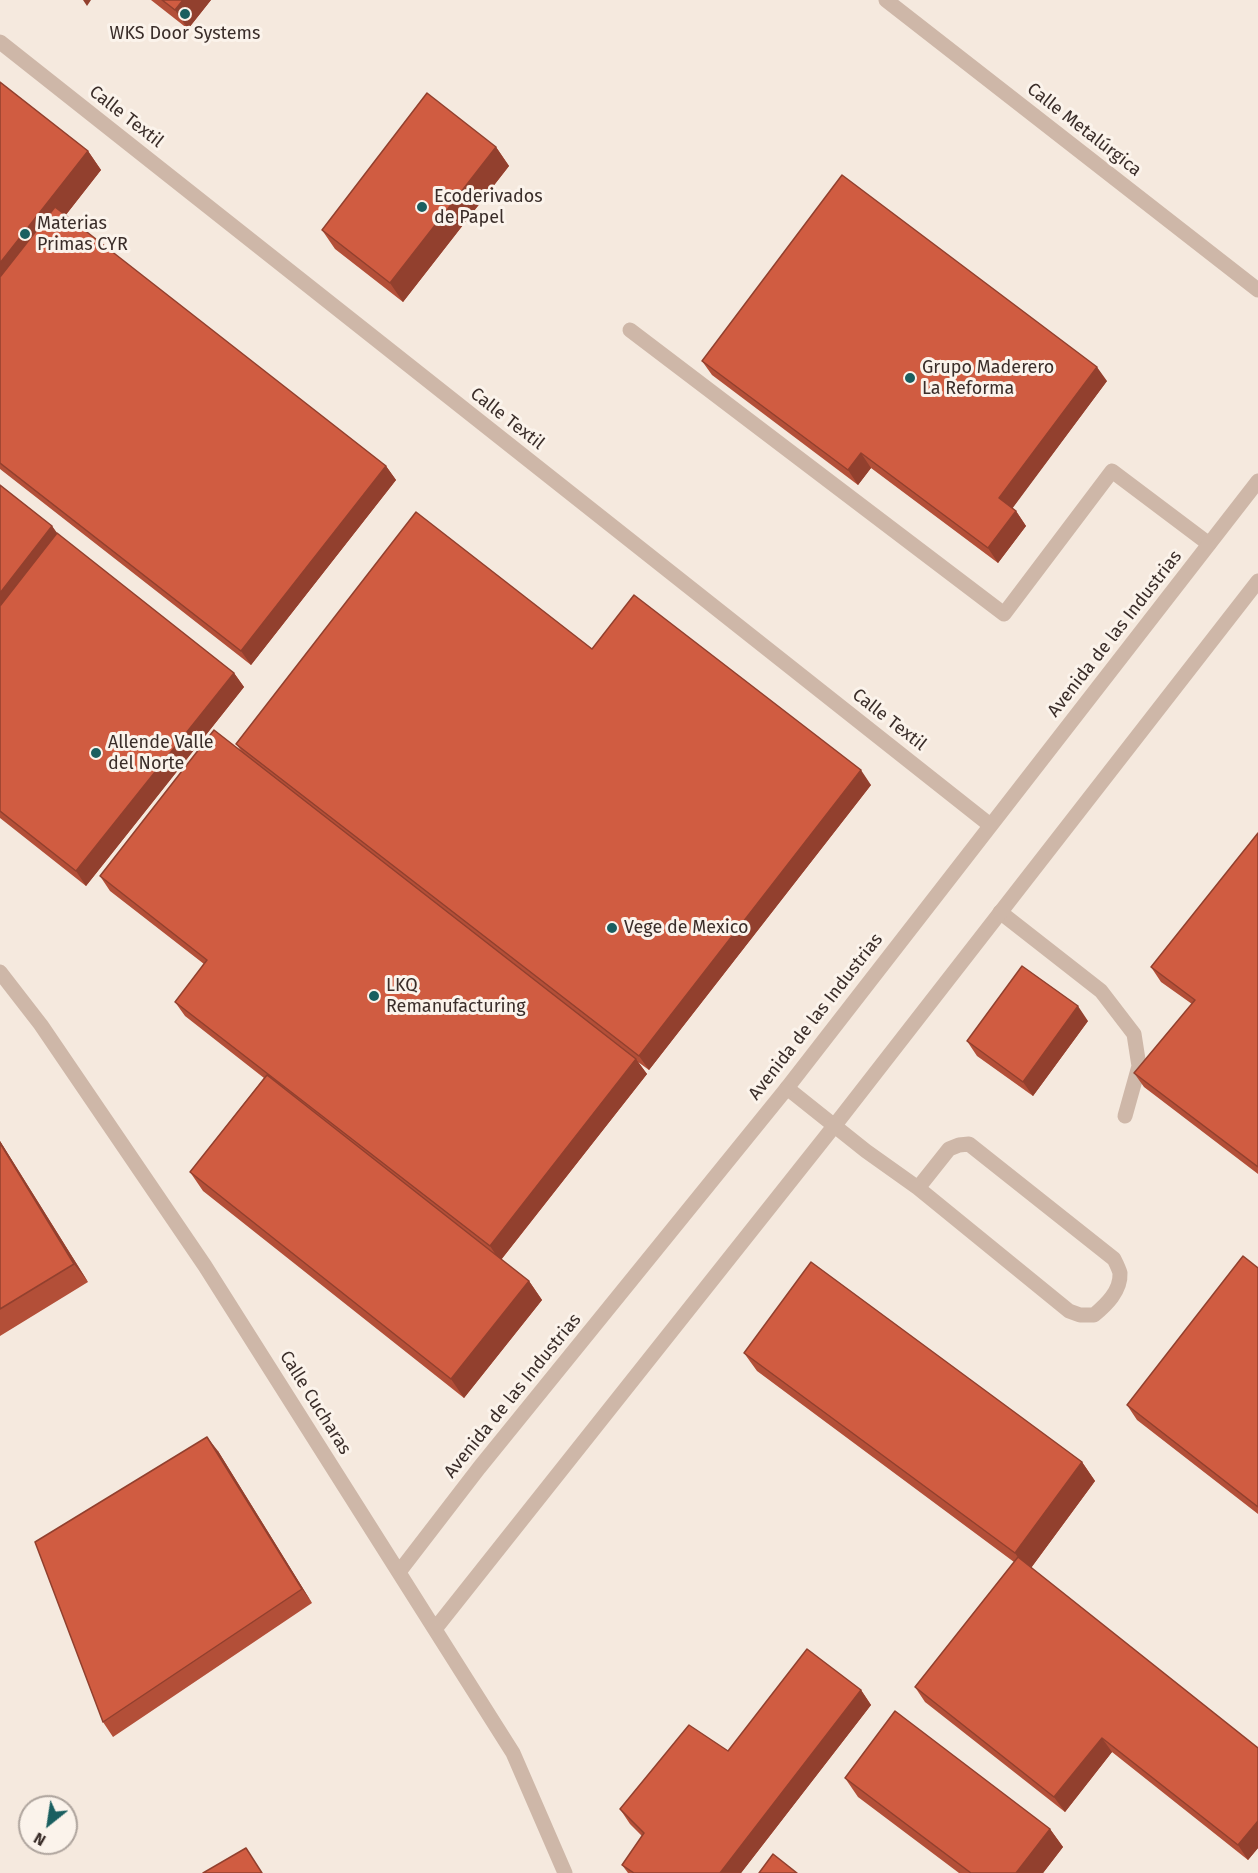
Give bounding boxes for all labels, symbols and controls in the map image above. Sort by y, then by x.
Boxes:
marker: WKS Door Systems [178,7,192,21]
place label: WKS Door Systems [110,23,260,45]
street label: Calle Metalúrgica [1022,79,1146,181]
street label: Calle Textil [85,81,167,153]
place label: Ecoderivados de Papel [434,186,543,228]
marker: Ecoderivados de Papel [415,200,429,214]
place label: Materias Primas CYR [37,213,128,256]
marker: Materias Primas CYR [18,227,32,241]
place label: Grupo Maderero La Reforma [922,357,1054,400]
marker: Grupo Maderero La Reforma [903,371,917,385]
street label: Calle Textil [466,383,548,455]
street label: Avenida de las Industrias [1043,546,1187,722]
street label: Calle Textil [848,684,930,756]
place label: Allende Valle del Norte [108,732,214,774]
marker: Allende Valle del Norte [89,746,103,760]
place label: Vege de Mexico [624,917,749,939]
marker: Vege de Mexico [605,921,619,935]
street label: Avenida de las Industrias [744,929,888,1105]
place label: LKQ Remanufacturing [386,975,526,1018]
marker: LKQ Remanufacturing [367,989,381,1003]
street label: Avenida de las Industrias [440,1309,586,1483]
street label: Calle Cucharas [275,1347,355,1459]
north arrow [18,1795,78,1855]
text: N [30,1828,49,1850]

